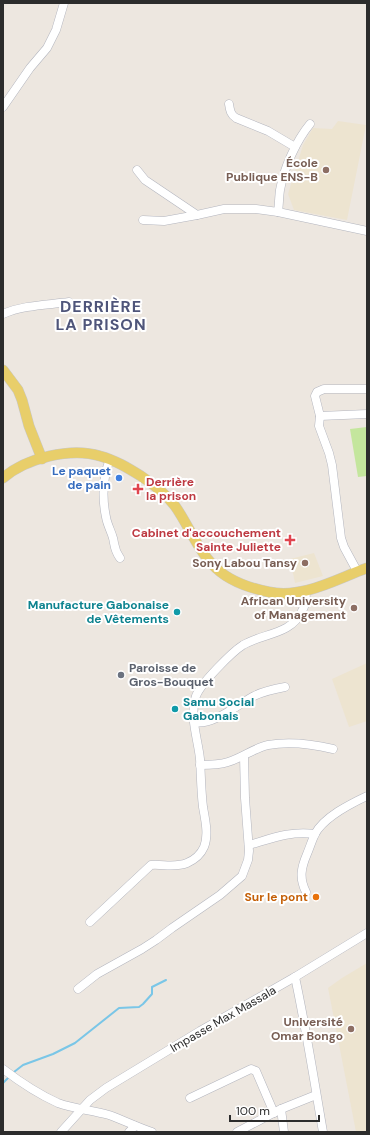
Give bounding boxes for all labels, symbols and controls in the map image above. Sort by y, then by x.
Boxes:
place label: École Publique ENS-B [226,155,318,185]
marker: École Publique ENS-B [321,165,331,175]
district label: DERRIÈRE LA PRISON [55,296,147,335]
place label: Le paquet de pain [52,463,111,493]
marker: Le paquet de pain [114,473,124,483]
place label: Derrière la prison [146,474,196,504]
marker: Derrière la prison [133,484,143,494]
place label: Cabinet d'accouchement Sainte Juliette [132,525,281,555]
marker: Cabinet d'accouchement Sainte Juliette [284,534,296,546]
place label: Sony Labou Tansy [192,555,298,571]
marker: Sony Labou Tansy [300,558,310,568]
place label: African University of Management [241,593,347,623]
place label: Manufacture Gabonaise de Vêtements [28,597,169,627]
marker: African University of Management [349,603,359,613]
marker: Manufacture Gabonaise de Vêtements [172,607,182,617]
place label: Paroisse de Gros-Bouquet [129,660,214,690]
marker: Paroisse de Gros-Bouquet [116,670,126,680]
place label: Samu Social Gabonais [183,694,254,724]
marker: Samu Social Gabonais [170,704,180,714]
place label: Sur le pont [245,889,308,905]
marker: Sur le pont [311,892,321,902]
street label: Impasse Max Massala [167,982,279,1056]
place label: Université Omar Bongo [271,1014,343,1044]
marker: Université Omar Bongo [346,1024,356,1034]
scale bar [230,1097,319,1123]
text: 100 m [236,1103,270,1119]

